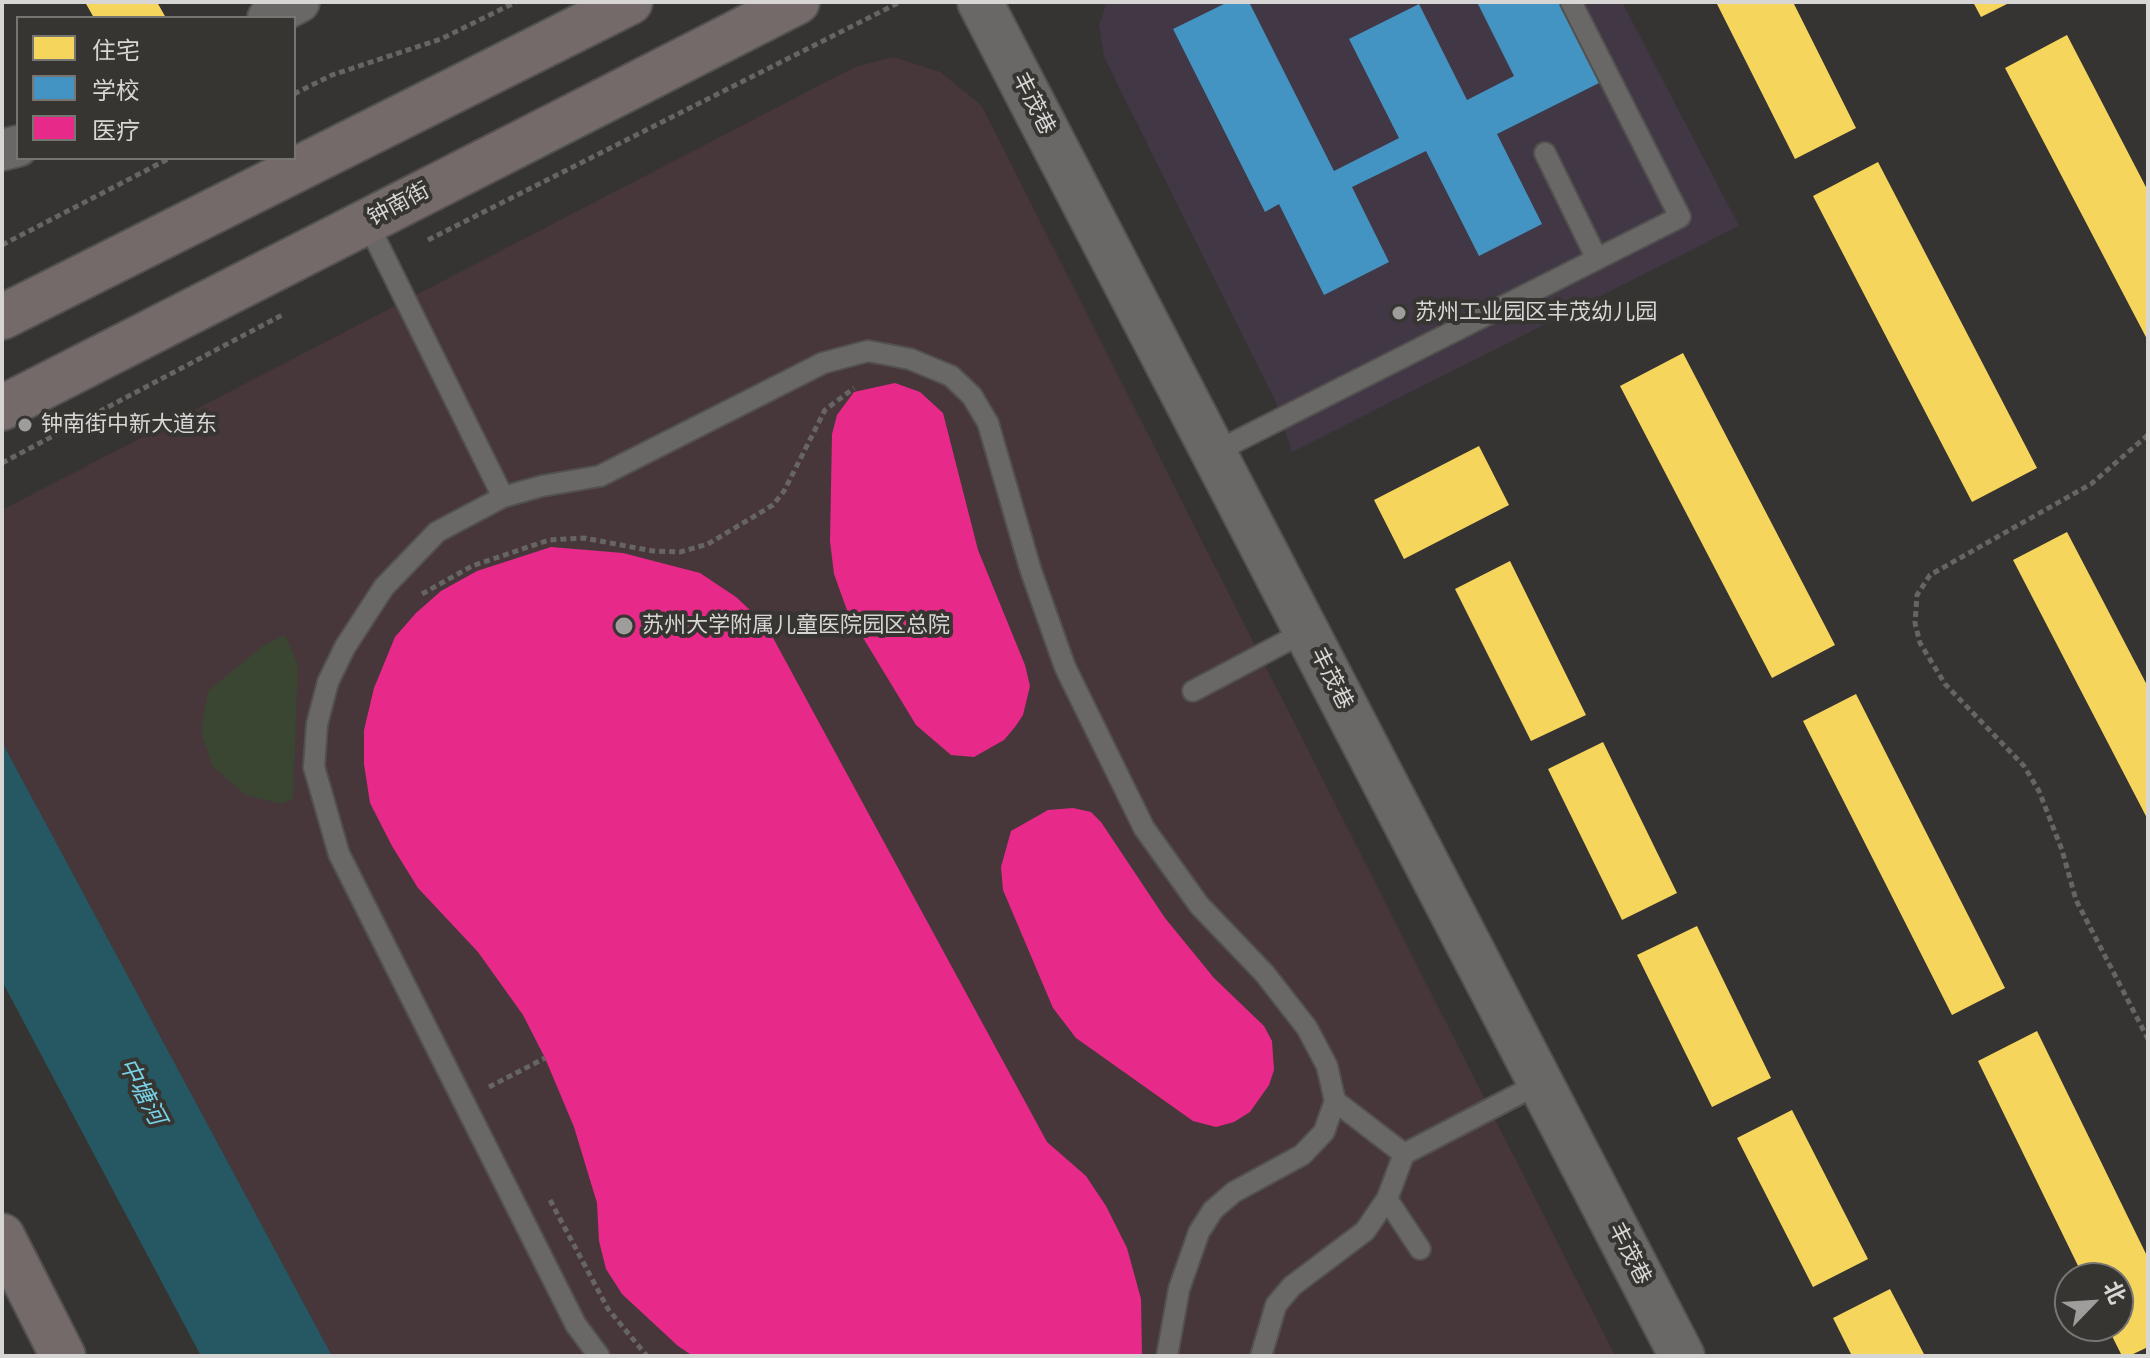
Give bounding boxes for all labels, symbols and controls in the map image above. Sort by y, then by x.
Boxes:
legend [16,16,296,160]
text: 住宅 [92,36,140,66]
street label: 丰茂巷 [1006,69,1060,139]
text: 学校 [92,76,140,106]
text: 医疗 [92,116,140,146]
street label: 钟南街 [364,178,434,232]
place label: 苏州工业园区丰茂幼儿园 [1415,300,1657,326]
marker: 苏州工业园区丰茂幼儿园 [1390,304,1408,322]
place label: 钟南街中新大道东 [41,412,217,438]
marker: 钟南街中新大道东 [16,416,34,434]
place label: 苏州大学附属儿童医院园区总院 [642,613,950,639]
marker: 苏州大学附属儿童医院园区总院 [613,615,635,637]
street label: 丰茂巷 [1304,644,1358,714]
water label: 中塘河 [111,1053,171,1131]
street label: 丰茂巷 [1602,1219,1656,1289]
north arrow [2054,1262,2134,1342]
text: 北 [2098,1277,2131,1308]

